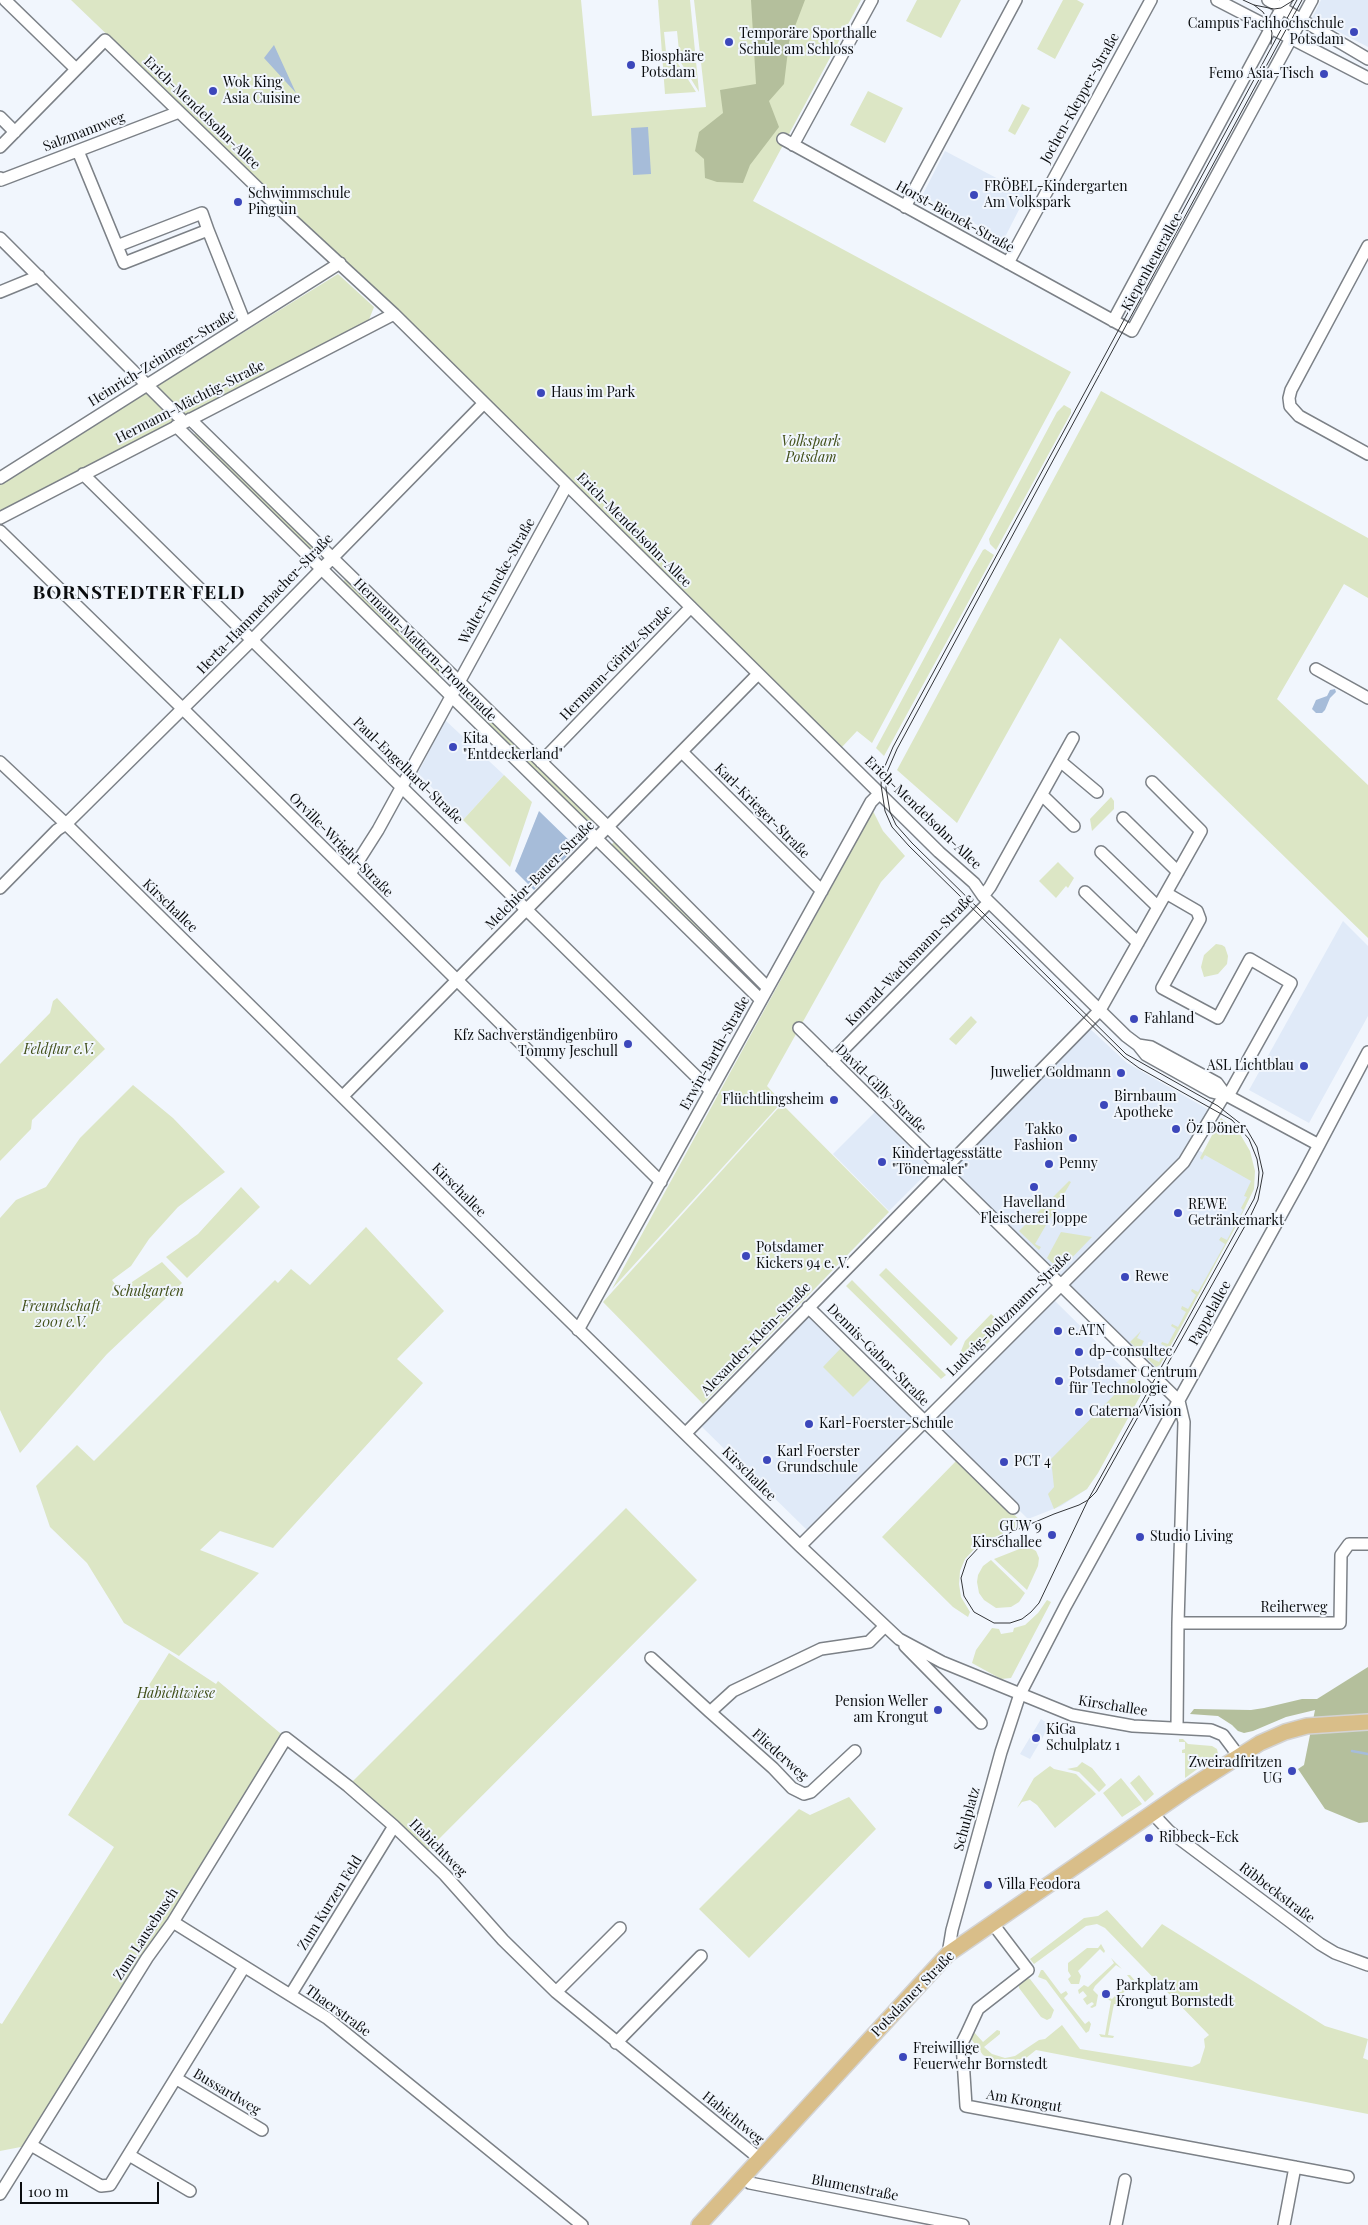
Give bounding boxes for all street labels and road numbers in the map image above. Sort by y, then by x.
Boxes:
street label: Jochen-Klepper-Straße [1037,30,1123,166]
street label: Erich-Mendelsohn-Allee [140,53,264,173]
street label: Salzmannweg [41,109,127,155]
street label: Horst-Bienek-Straße [893,177,1017,257]
street label: Kiepenheuerallee [1118,210,1186,314]
street label: Heinrich-Zeininger-Straße [85,306,239,410]
street label: Hermann-Mächtig-Straße [113,357,267,447]
street label: Erich-Mendelsohn-Allee [573,469,695,591]
street label: Walter-Funcke-Straße [455,515,539,647]
street label: Herta-Hammerbacher-Straße [193,530,337,678]
street label: Hermann-Mattern-Promenade [350,575,500,725]
street label: Hermann-Göritz-Straße [557,602,675,724]
street label: Paul-Engelhard-Straße [350,714,466,828]
street label: Erich-Mendelsohn-Allee [861,753,985,873]
street label: Karl-Krieger-Straße [711,760,813,862]
street label: Orville-Wright-Straße [285,789,397,901]
street label: Melchior-Bauer-Straße [482,817,598,933]
street label: Kirschallee [139,876,201,936]
street label: Konrad-Wachsmann-Straße [842,890,978,1030]
street label: Erwin-Barth-Straße [677,993,753,1113]
street label: David-Gilly-Straße [832,1041,930,1137]
street label: Kirschallee [428,1159,490,1221]
street label: Ludwig-Boltzmann-Straße [943,1248,1075,1380]
street label: Pappelallee [1185,1278,1235,1348]
street label: Alexander-Klein-Straße [698,1279,814,1399]
street label: Dennis-Gabor-Straße [823,1300,933,1410]
street label: Kirschallee [718,1443,780,1505]
street label: Reiherweg [1261,1600,1327,1616]
street label: Kirschallee [1077,1692,1149,1720]
street label: Fliederweg [749,1725,811,1785]
street label: Schulplatz [950,1785,984,1853]
street label: Habichtweg [406,1816,470,1880]
street label: Zum Kurzen Feld [294,1853,366,1953]
street label: Ribbeckstraße [1236,1859,1318,1927]
street label: Zum Lausebusch [110,1885,182,1983]
street label: Potsdamer Straße [868,1948,958,2040]
street label: Thaerstraße [302,1982,374,2040]
street label: Bussardweg [190,2065,264,2119]
street label: Am Krongut [985,2086,1063,2116]
street label: Habichtweg [699,2088,767,2148]
street label: Blumenstraße [810,2171,900,2205]

